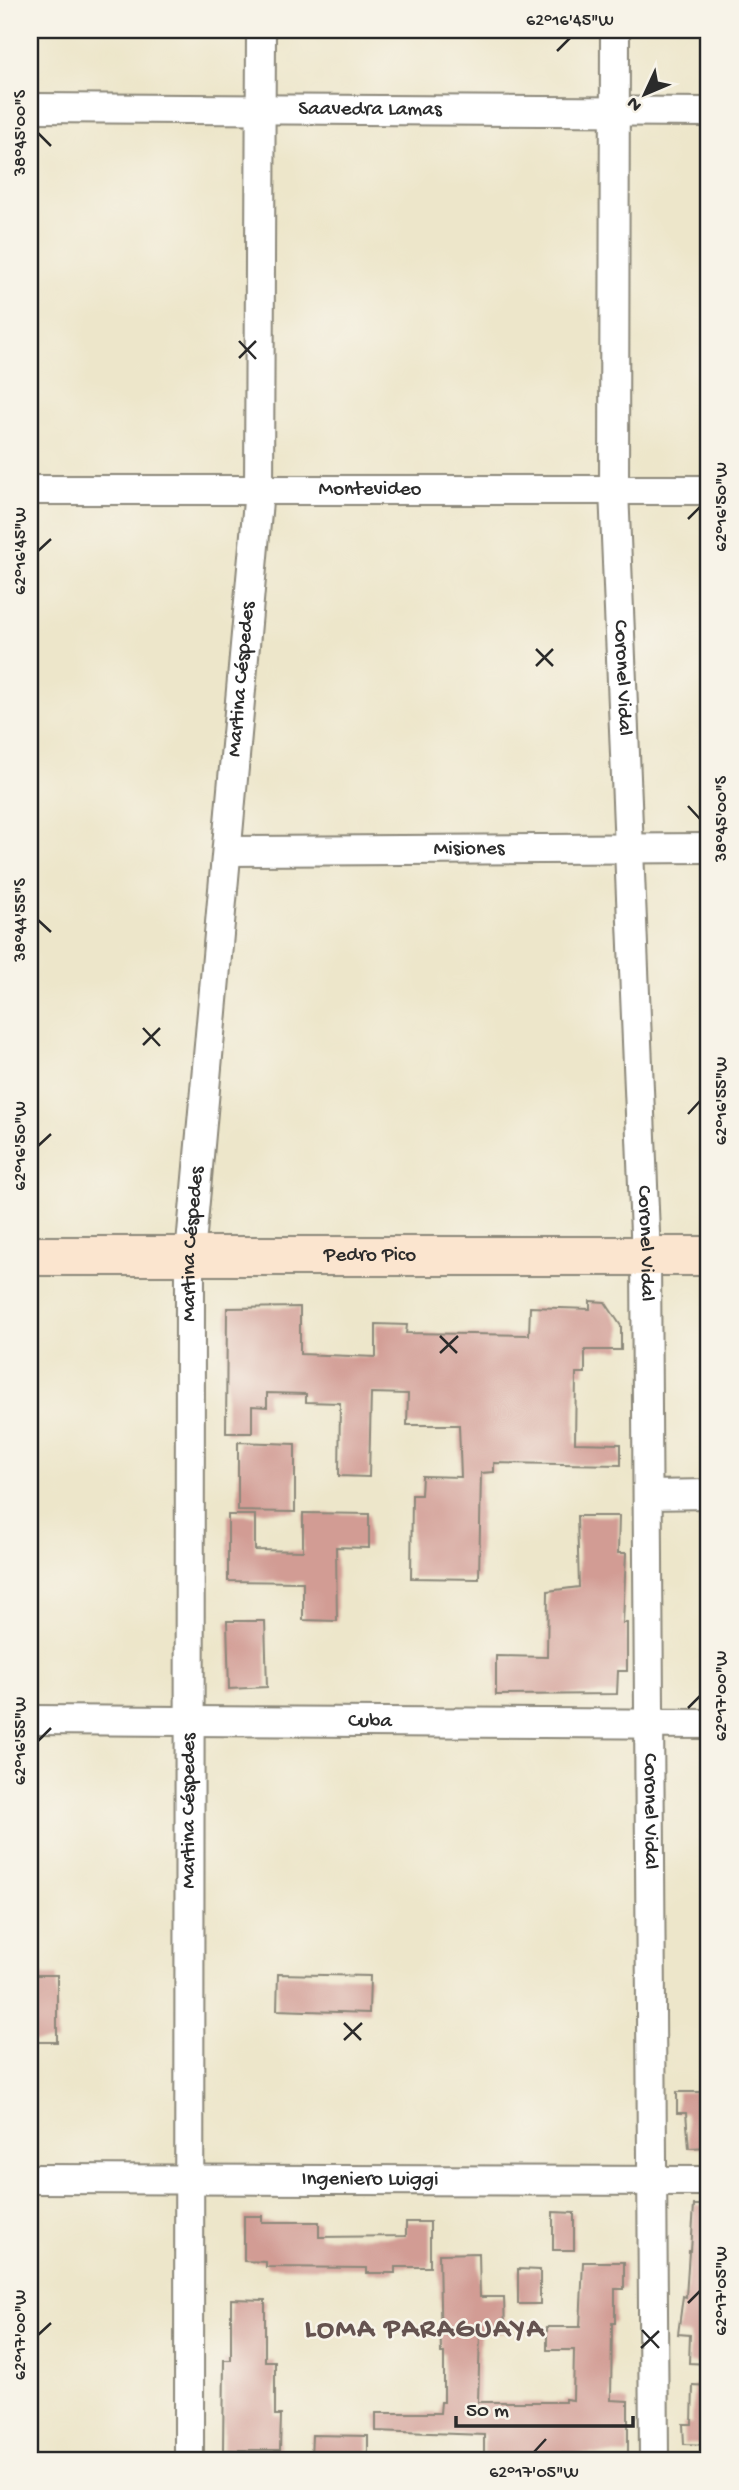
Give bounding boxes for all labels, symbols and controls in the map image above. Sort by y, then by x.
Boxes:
text: 62°16'45"W [526,11,614,32]
north arrow [610,60,680,130]
text: 38°45'00"S [11,89,32,177]
text: N [623,91,648,116]
street label: Saavedra Lamas [298,97,443,123]
text: 62°16'50"W [712,462,733,552]
street label: Montevideo [319,478,421,503]
text: 62°16'45"W [11,507,32,595]
street label: Martina Céspedes [223,600,261,758]
street label: Coronel Vidal [607,619,637,736]
text: 38°45'00"S [712,775,733,863]
street label: Misiones [433,837,506,862]
text: 38°44'55"S [11,878,32,963]
text: 62°16'55"W [712,1057,733,1145]
text: 62°16'50"W [11,1101,32,1191]
street label: Martina Céspedes [177,1164,211,1322]
street label: Coronel Vidal [631,1185,659,1301]
street label: Pedro Pico [323,1244,416,1269]
text: 62°17'00"W [712,1651,733,1741]
text: 62°16'55"W [11,1697,32,1785]
street label: Cuba [348,1709,393,1735]
street label: Martina Céspedes [177,1732,202,1889]
street label: Coronel Vidal [637,1753,663,1869]
street label: Ingeniero Luiggi [301,2167,439,2193]
text: 62°17'05"W [712,2246,733,2336]
text: 62°17'00"W [11,2290,32,2380]
district label: LOMA PARAGUAYA [305,2314,546,2347]
scale bar [456,2385,632,2429]
text: 50 m [466,2400,509,2425]
text: 62°17'05"W [489,2463,579,2484]

